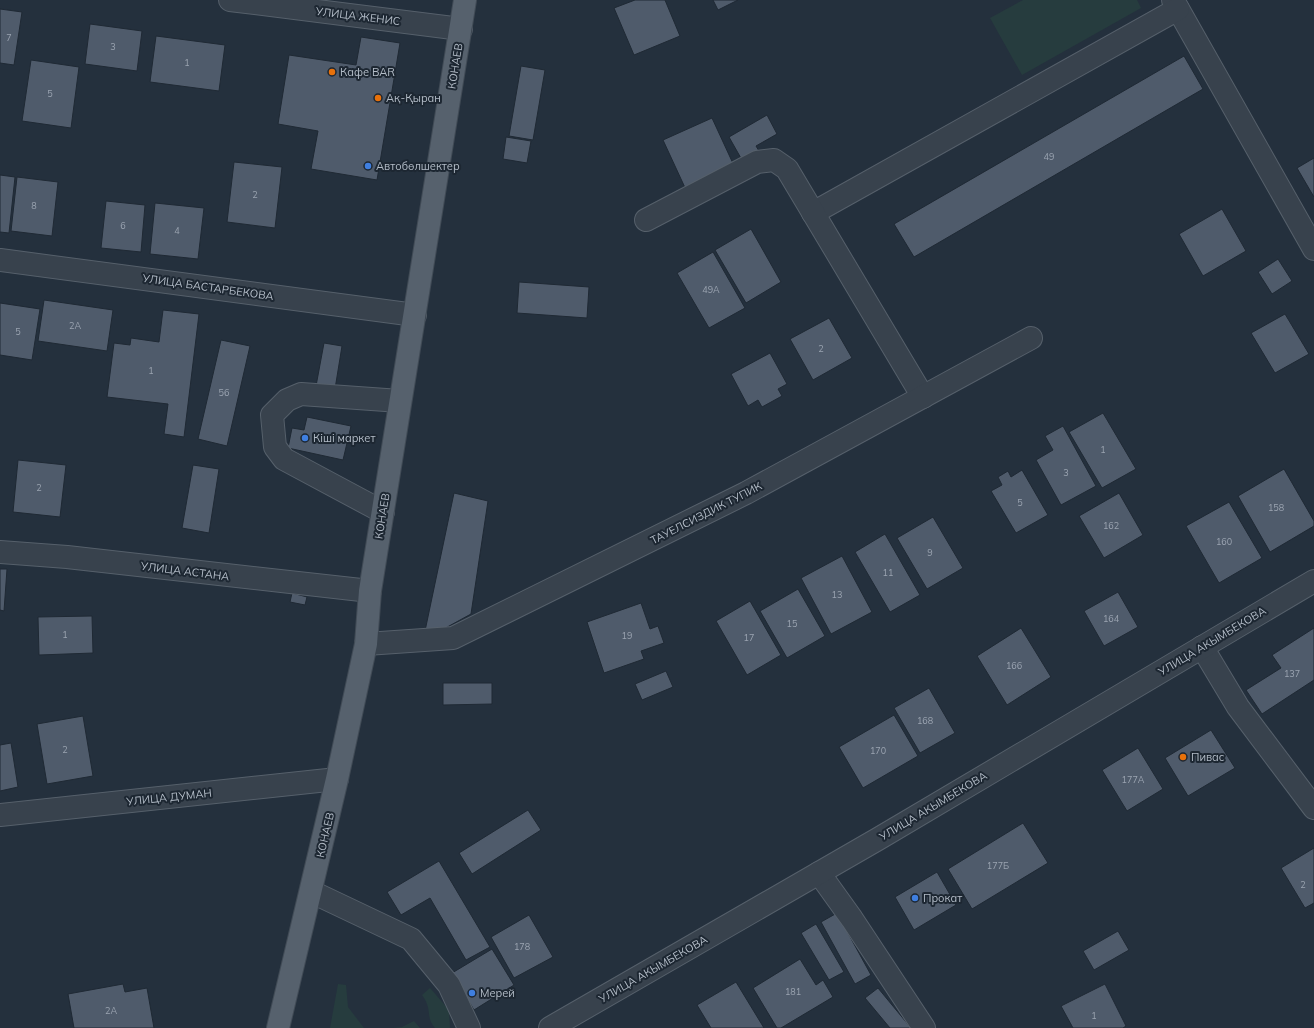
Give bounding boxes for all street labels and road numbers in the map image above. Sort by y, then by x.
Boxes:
street label: УЛИЦА ЖЕНИС [314,4,401,28]
street label: КОНАЕВ [444,42,466,90]
street label: УЛИЦА БАСТАРБЕКОВА [140,271,275,303]
street label: ТАУЕЛСИЗДИК ТУПИК [648,478,765,547]
street label: КОНАЕВ [371,492,393,540]
street label: УЛИЦА АСТАНА [139,558,230,583]
street label: УЛИЦА АКЫМБЕКОВА [1155,603,1268,679]
street label: УЛИЦА АКЫМБЕКОВА [876,768,989,844]
street label: УЛИЦА ДУМАН [125,786,212,809]
street label: КОНАЕВ [313,811,337,859]
street label: УЛИЦА АКЫМБЕКОВА [595,932,710,1006]

